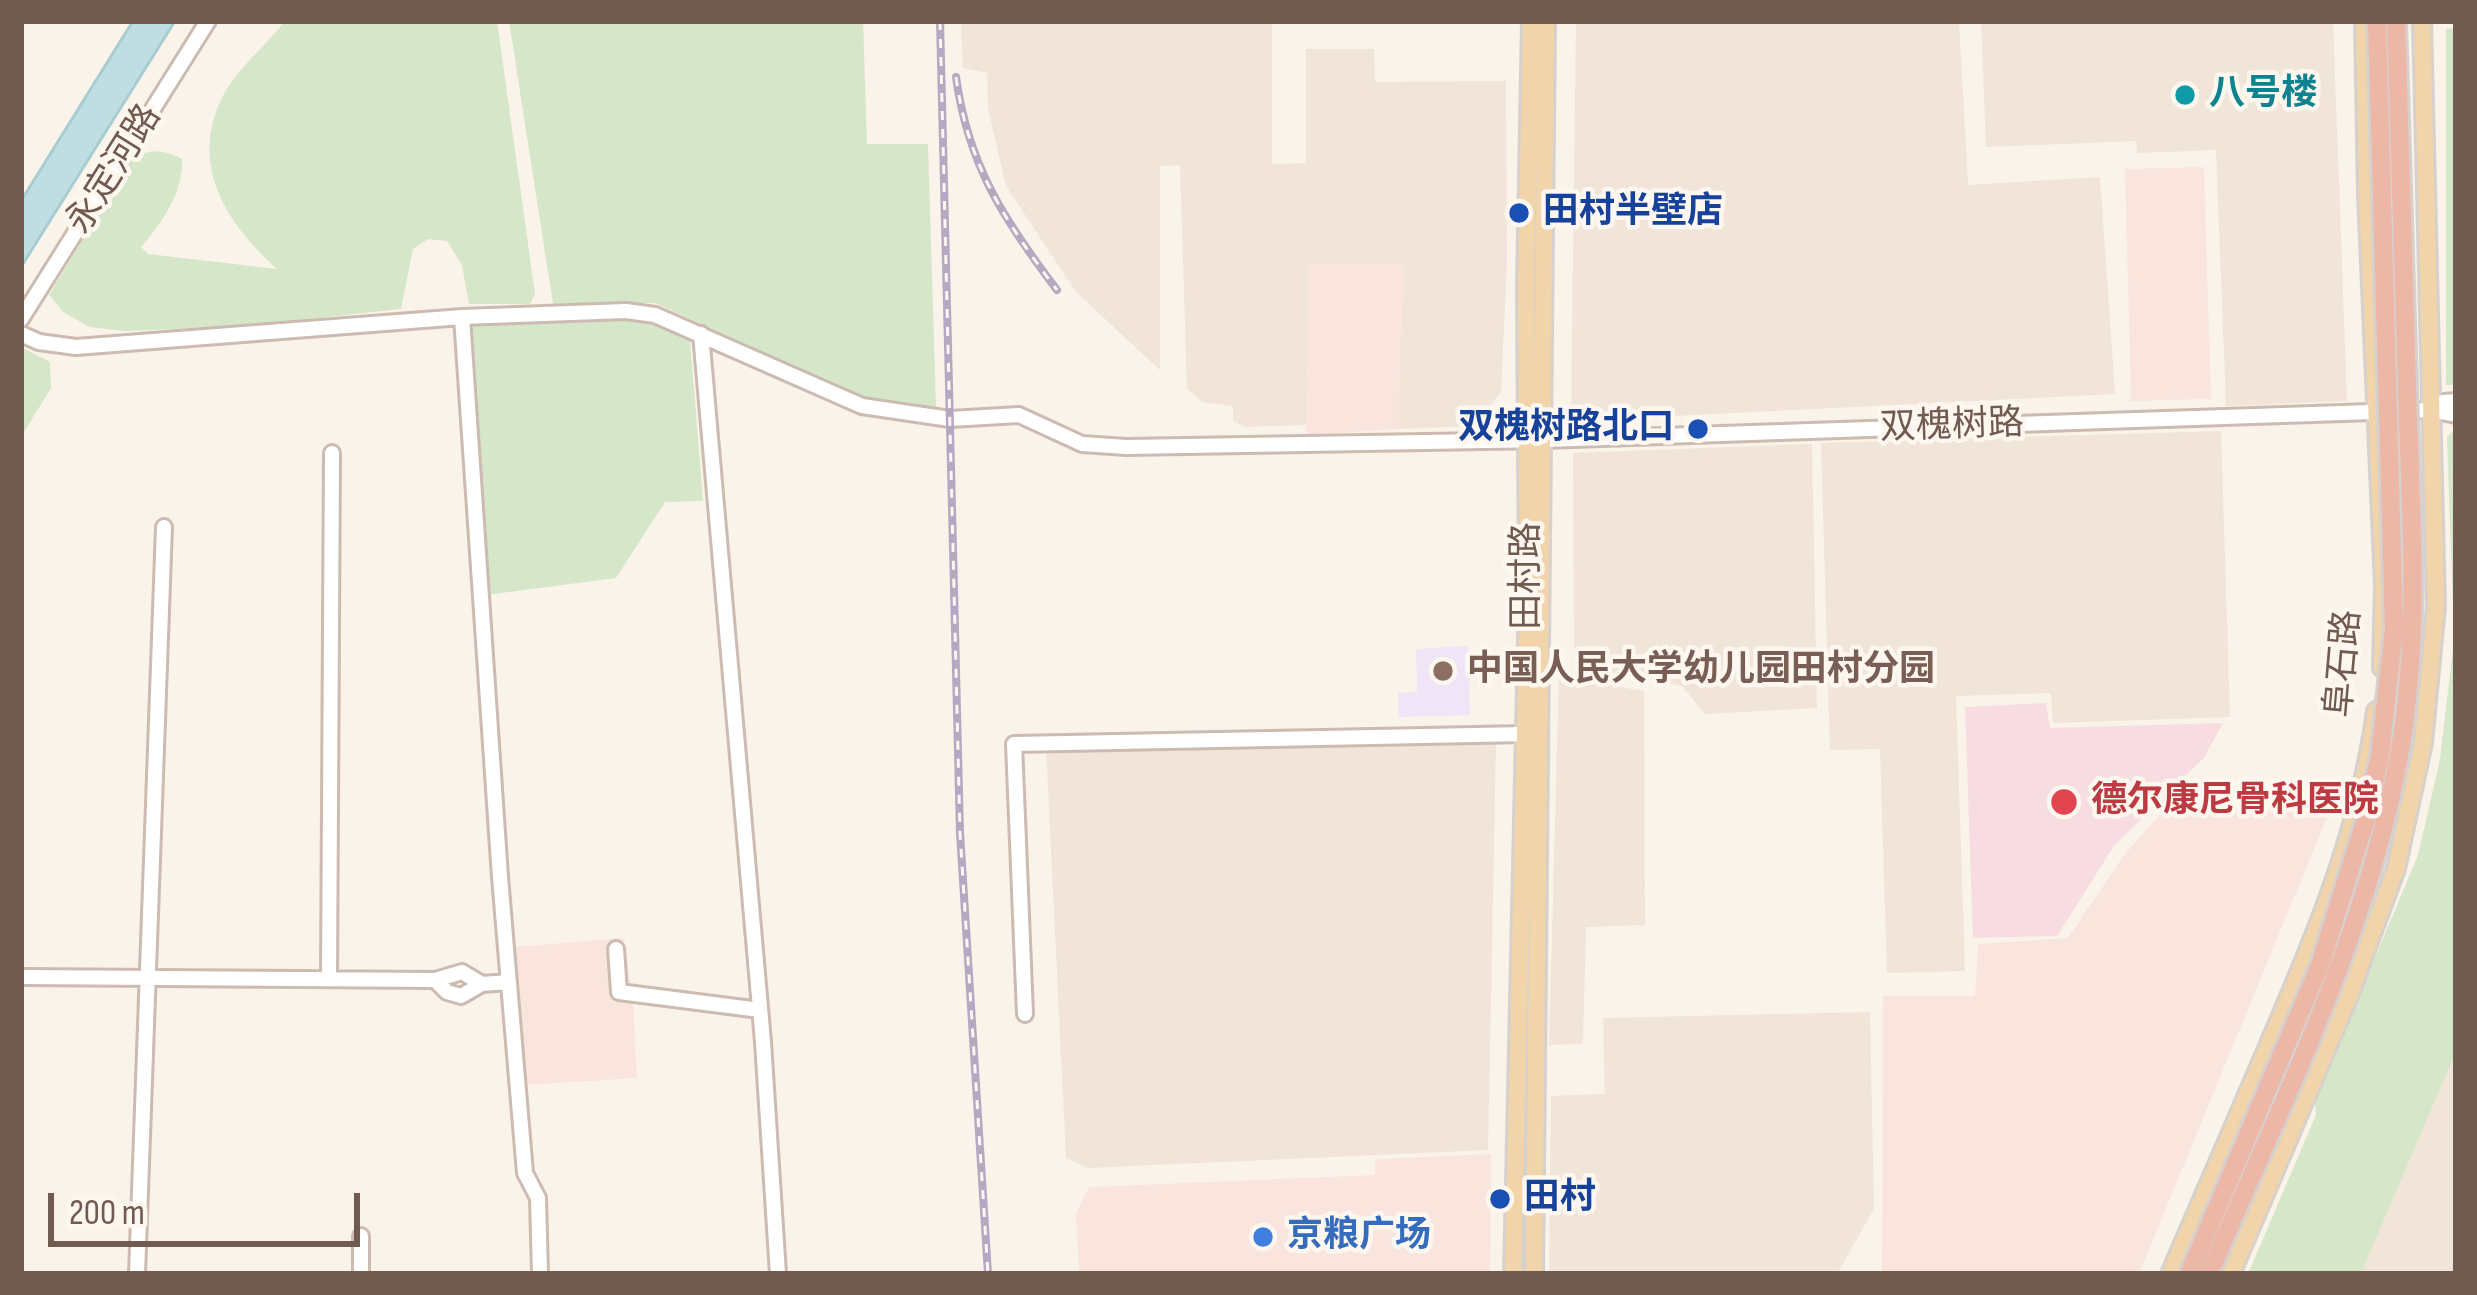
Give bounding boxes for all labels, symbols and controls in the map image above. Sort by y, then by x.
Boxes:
place label: 八号楼 [2209,73,2317,117]
marker: 八号楼 [2172,82,2198,108]
street label: 永定河路 [59,97,171,243]
place label: 田村半壁店 [1543,191,1723,235]
marker: 田村半壁店 [1506,200,1532,226]
street label: 双槐树路 [1879,403,2025,451]
place label: 双槐树路北口 [1458,407,1674,451]
marker: 双槐树路北口 [1685,416,1711,442]
street label: 田村路 [1506,522,1550,630]
street label: 阜石路 [2319,608,2371,720]
place label: 中国人民大学幼儿园田村分园 [1467,649,1935,693]
marker: 中国人民大学幼儿园田村分园 [1430,658,1456,684]
place label: 德尔康尼骨科医院 [2091,780,2379,824]
marker: 德尔康尼骨科医院 [2048,786,2080,818]
scale bar [54,1169,366,1243]
place label: 田村 [1524,1177,1596,1221]
marker: 田村 [1487,1186,1513,1212]
text: 200 m [69,1192,145,1235]
place label: 京粮广场 [1287,1215,1431,1259]
marker: 京粮广场 [1250,1224,1276,1250]

